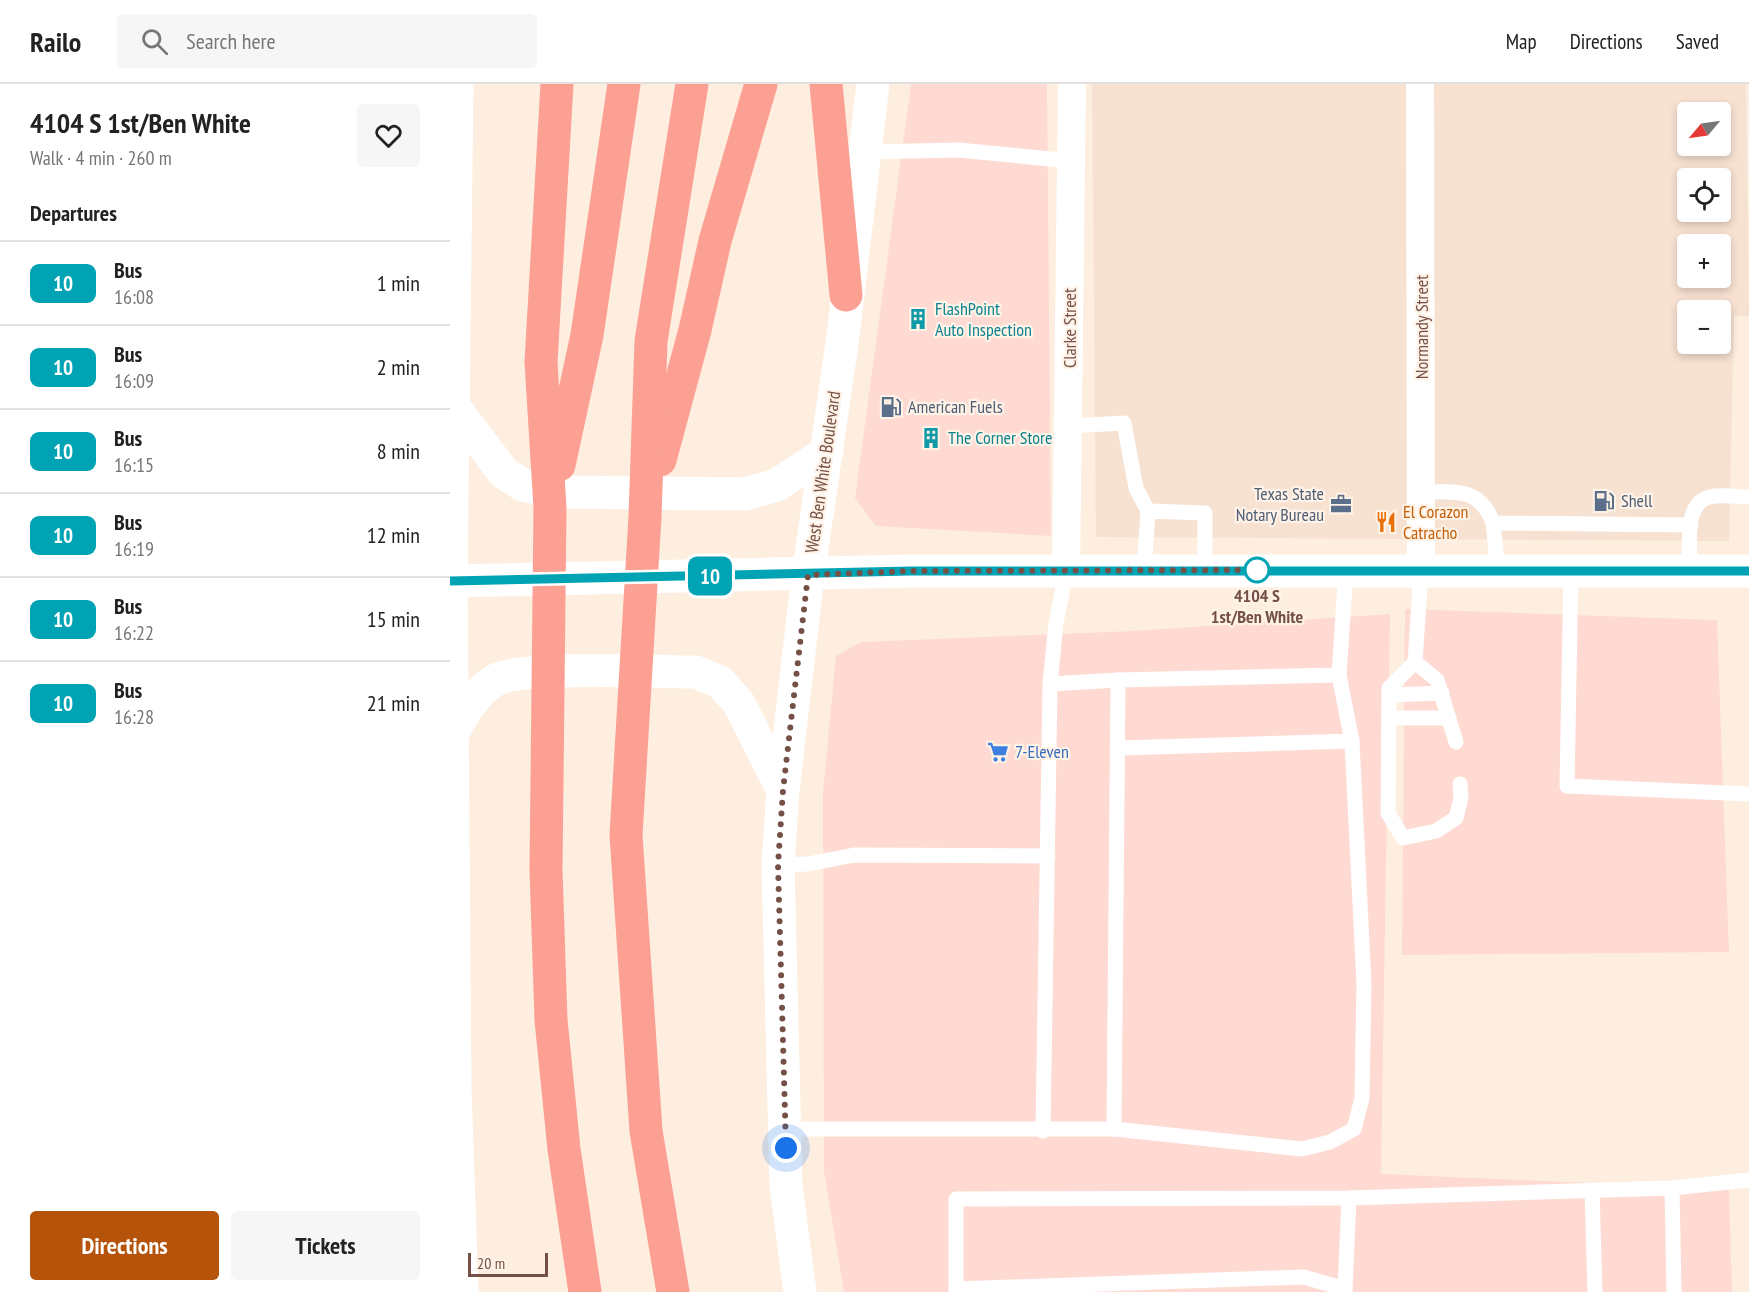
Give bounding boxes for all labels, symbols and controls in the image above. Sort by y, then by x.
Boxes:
search box [117,14,537,68]
text: Railo [30,23,81,60]
icon: search [138,25,171,58]
text: Search here [186,27,276,55]
text: Map [1506,28,1537,55]
text: Directions [1570,28,1643,55]
text: Saved [1676,28,1719,55]
north arrow [1677,102,1731,156]
map controls [1677,102,1731,354]
text: 4104 S 1st/Ben White [30,104,251,141]
button: heart [357,104,420,167]
text: Walk · 4 min · 260 m [30,145,172,171]
button: locate [1677,168,1731,222]
text: Departures [30,199,117,227]
button: + [1677,234,1731,288]
text: Bus [114,256,142,284]
text: 1 min [377,269,420,297]
text: 10 [53,270,73,297]
street label: Normandy Street [1410,275,1433,379]
text: 16:08 [114,284,154,310]
street label: Clarke Street [1058,288,1081,368]
place label: FlashPoint Auto Inspection [935,297,1032,341]
button: − [1677,300,1731,354]
building icon: FlashPoint Auto Inspection [906,307,930,331]
text: Bus [114,340,142,368]
text: 2 min [377,353,420,381]
text: 10 [53,354,73,381]
text: 16:09 [114,368,154,394]
street label: West Ben White Boulevard [800,389,845,554]
fuel station icon: American Fuels [879,395,903,419]
place label: American Fuels [908,395,1003,418]
text: Bus [114,424,142,452]
building icon: The Corner Store [919,426,943,450]
place label: The Corner Store [948,426,1052,449]
text: 8 min [377,437,420,465]
text: 10 [53,438,73,465]
text: 16:15 [114,452,154,478]
place label: Texas State Notary Bureau [1236,482,1324,526]
fuel station icon: Shell [1592,489,1616,513]
place label: Shell [1621,489,1653,512]
office icon: Texas State Notary Bureau [1329,492,1353,516]
place label: El Corazon Catracho [1403,500,1468,544]
text: Bus [114,508,142,536]
restaurant icon: El Corazon Catracho [1374,510,1398,534]
text: 12 min [367,521,420,549]
text: 10 [53,522,73,549]
text: 16:19 [114,536,154,562]
line badge: 10 [683,556,737,596]
marker: 4104 S 1st/Ben White [1244,557,1270,583]
text: 10 [700,563,720,590]
place label: 4104 S 1st/Ben White [1211,584,1303,628]
text: Bus [114,592,142,620]
text: 15 min [367,605,420,633]
text: 10 [53,606,73,633]
text: 16:22 [114,620,154,646]
text: Bus [114,676,142,704]
text: 21 min [367,689,420,717]
text: 10 [53,690,73,717]
text: 16:28 [114,704,154,730]
supermarket icon: 7-Eleven [986,740,1010,764]
place label: 7-Eleven [1015,740,1069,763]
your location [771,1133,801,1163]
button: Directions [30,1211,219,1280]
button: Tickets [231,1211,420,1280]
scale bar [468,1250,548,1278]
text: 20 m [477,1253,505,1273]

